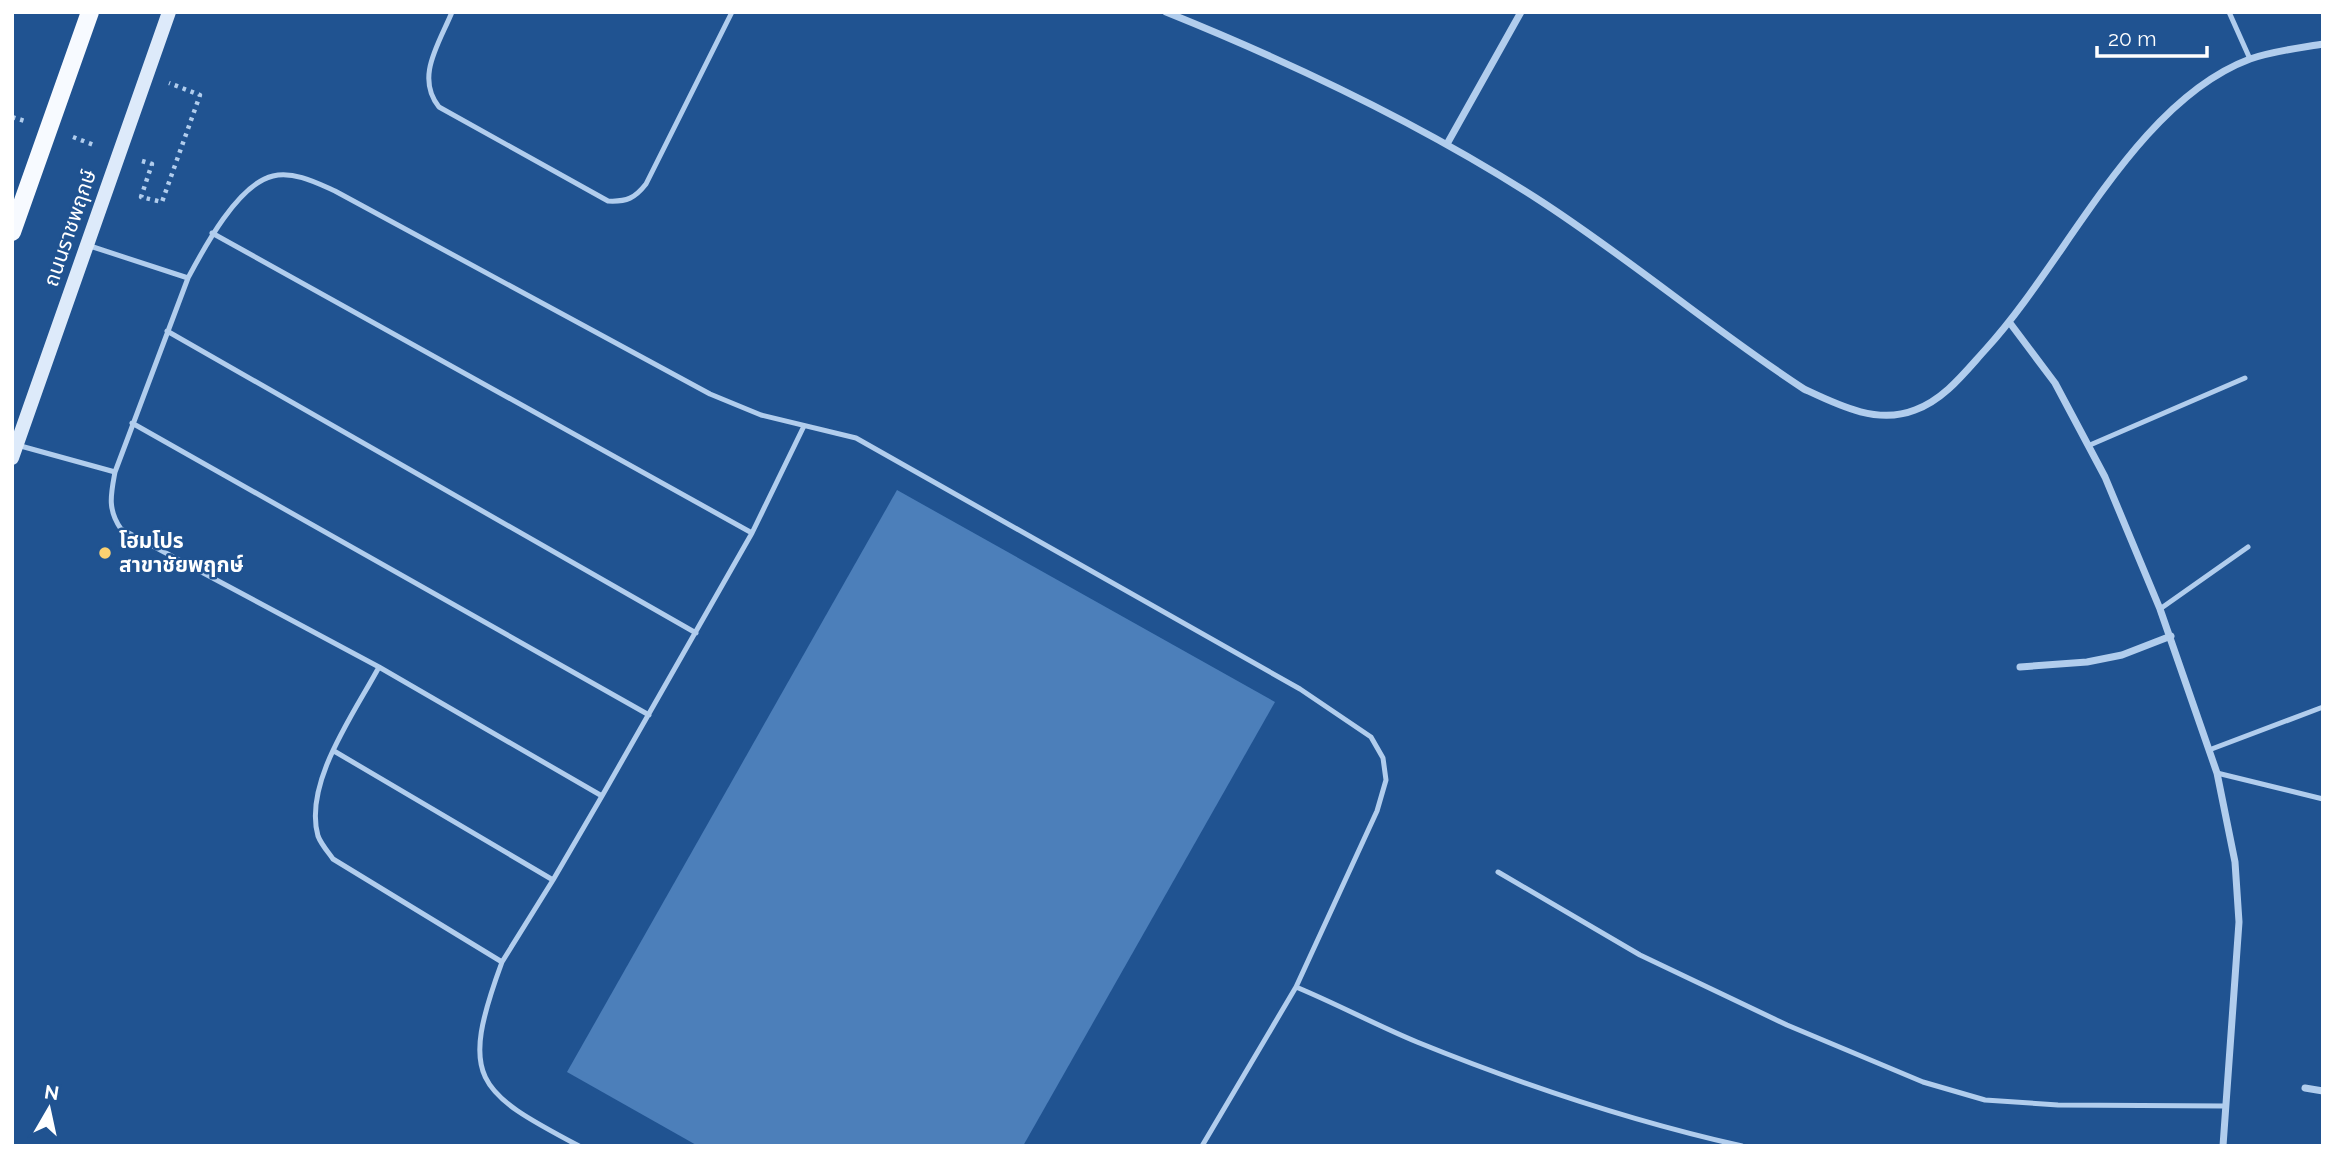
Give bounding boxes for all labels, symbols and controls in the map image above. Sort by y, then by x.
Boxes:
scale bar [2097,14,2207,58]
text: 20 m [2108,26,2156,51]
street label: ถนนราชพฤกษ์ [38,166,101,290]
place label: โฮมโปร สาขาชัยพฤกษ์ [119,528,244,577]
marker: โฮมโปร สาขาชัยพฤกษ์ [97,545,113,561]
north arrow [14,1074,84,1144]
text: N [43,1080,61,1104]

